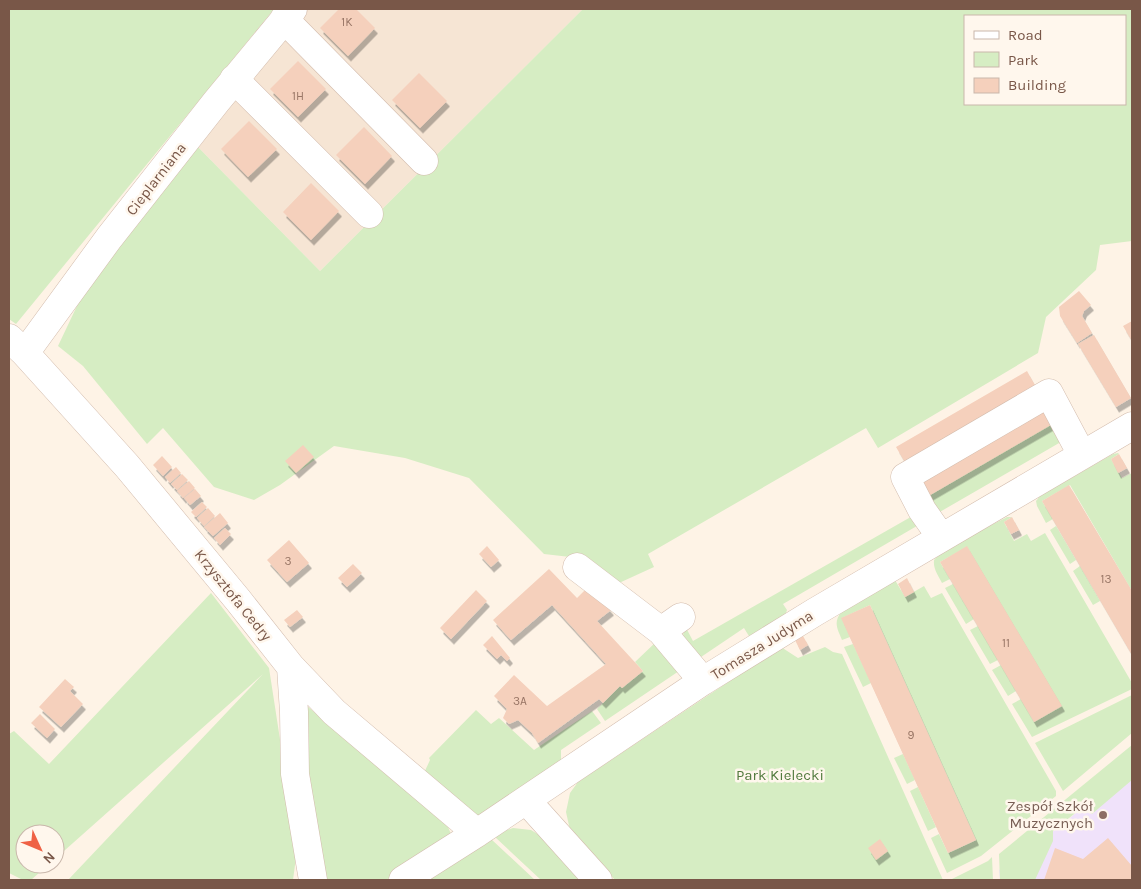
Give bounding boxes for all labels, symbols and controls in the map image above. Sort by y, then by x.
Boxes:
house number: 1K [341,15,353,29]
legend [964,15,1126,105]
text: Road [1008,26,1043,44]
text: Park [1008,51,1038,69]
text: Building [1008,76,1066,94]
house number: 1H [292,89,304,103]
street label: Cieplarniana [122,139,190,219]
street label: Krzysztofa Cedry [191,546,275,644]
house number: 3 [284,554,292,568]
house number: 13 [1100,572,1112,586]
street label: Tomasza Judyma [708,606,816,684]
house number: 11 [1002,636,1010,650]
house number: 3A [513,694,527,708]
house number: 9 [908,728,915,742]
park label: Park Kielecki [736,766,824,784]
place label: Zespół Szkół Muzycznych [1007,797,1094,832]
marker: Zespół Szkół Muzycznych [1097,809,1109,821]
north arrow [15,824,65,874]
text: N [39,848,59,867]

